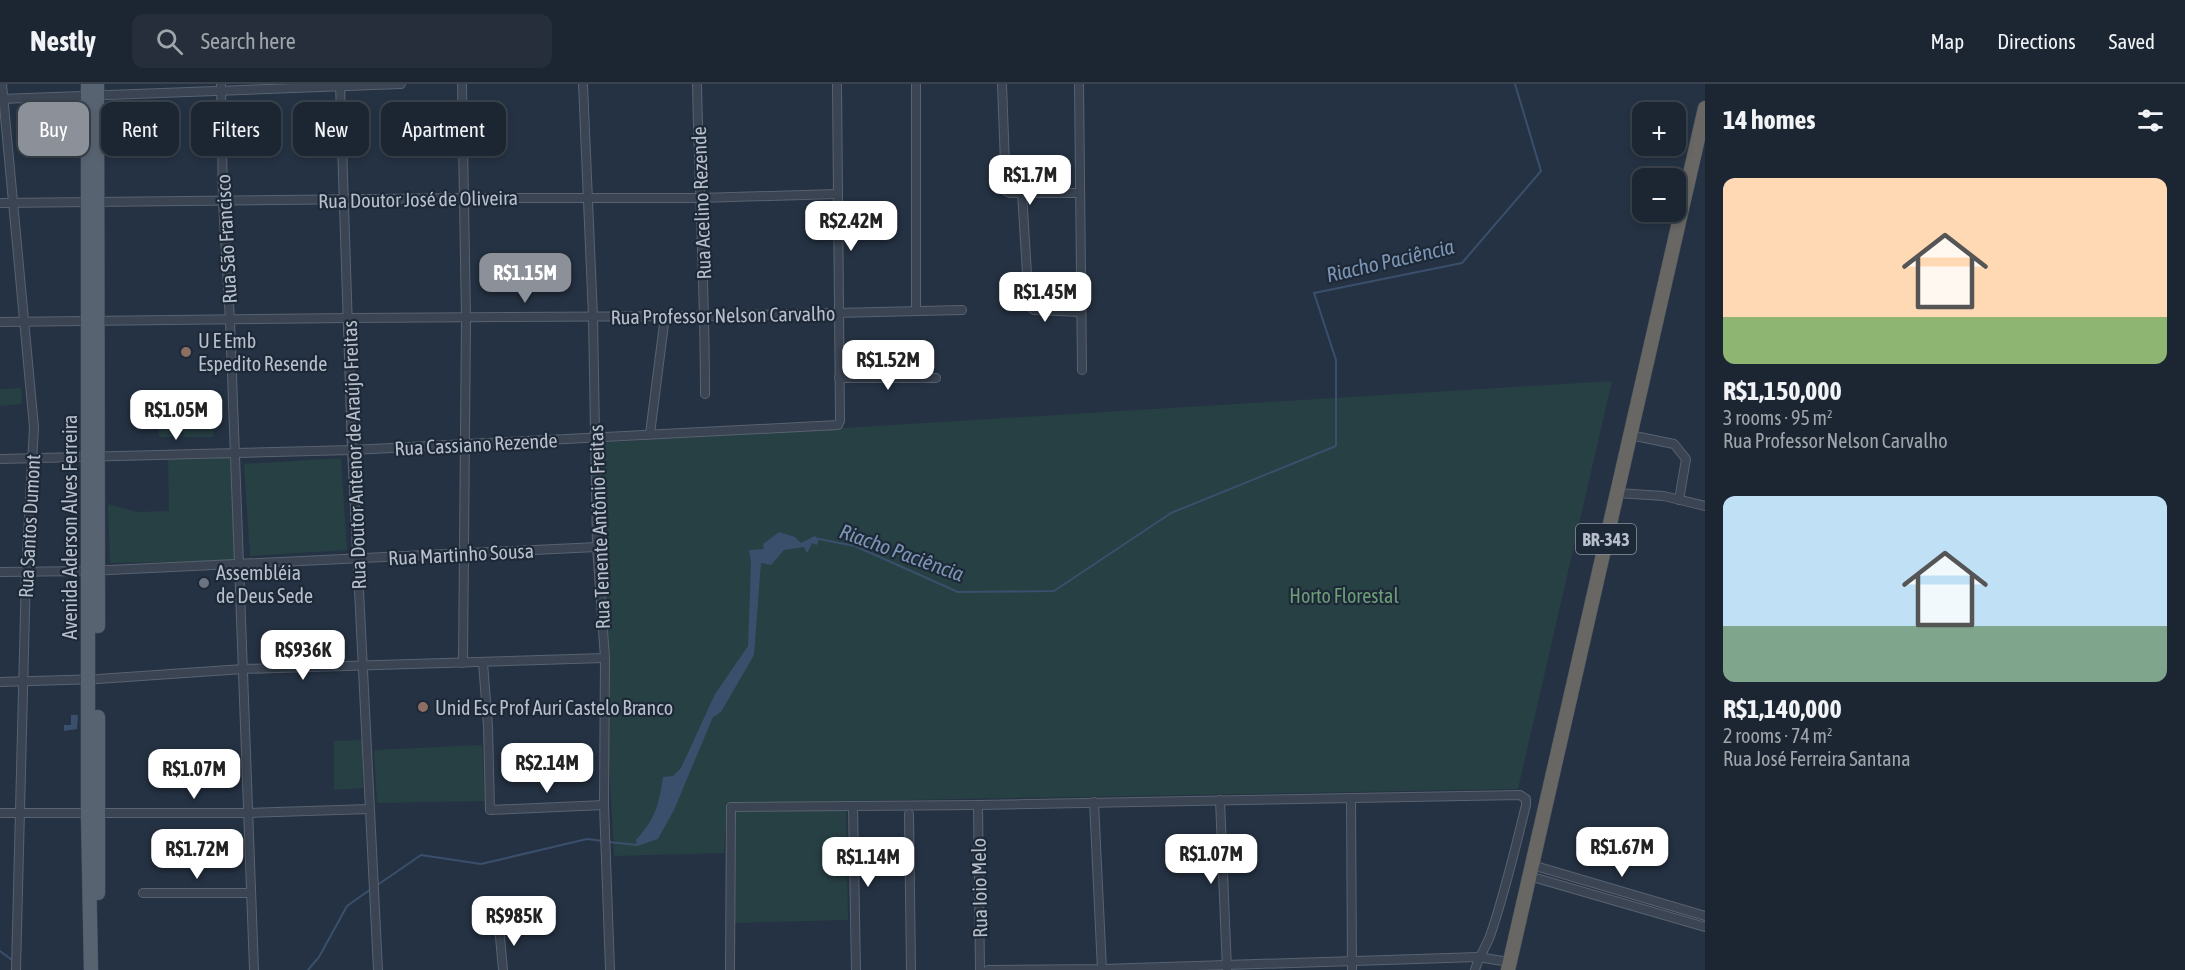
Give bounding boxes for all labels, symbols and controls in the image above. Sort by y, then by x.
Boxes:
search box [132,14,552,68]
text: Nestly [30,25,96,57]
icon: search [153,25,186,58]
text: Search here [201,28,296,54]
text: Map [1930,29,1964,53]
text: Directions [1997,29,2076,53]
text: Saved [2109,29,2155,53]
chip: Buy [18,102,89,156]
chip: Rent [101,102,179,156]
chip: Filters [191,102,281,156]
chip: New [293,102,369,156]
chip: Apartment [381,102,506,156]
map controls [1632,102,1686,222]
button: + [1632,102,1686,156]
icon: filters [2134,104,2167,137]
text: 14 homes [1723,105,1816,135]
street label: Rua Acelino Rezende [687,126,715,280]
pin: R$1.7M [981,155,1079,206]
text: R$1.7M [1003,163,1057,186]
button: − [1632,168,1686,222]
street label: Rua São Francisco [211,174,241,304]
street label: Rua Doutor José de Oliveira [318,186,518,212]
pin: R$2.42M [796,201,906,252]
text: R$2.42M [819,209,883,232]
icon: home [1891,217,1999,325]
water label: Riacho Paciência [1324,234,1456,286]
pin: R$1.15M [470,253,580,304]
text: R$1.15M [493,261,557,284]
pin: R$1.45M [990,272,1100,323]
text: R$1.45M [1013,280,1077,303]
street label: Rua Professor Nelson Carvalho [611,302,835,328]
street label: Rua Doutor Antenor de Araújo Freitas [338,320,370,590]
place label: U E Emb Espedito Resende [198,329,327,375]
pin: R$1.52M [833,340,943,391]
marker: U E Emb Espedito Resende [179,345,193,359]
text: R$1.52M [856,348,920,371]
text: R$1,150,000 [1723,376,1842,406]
pin: R$1.05M [121,390,231,441]
text: R$1.05M [144,398,208,421]
text: 3 rooms · 95 m² [1723,406,1833,429]
street label: Avenida Aderson Alves Ferreira [58,415,81,639]
street label: Rua Tenente Antônio Freitas [584,424,614,630]
street label: Rua Cassiano Rezende [394,428,558,460]
text: Rua Professor Nelson Carvalho [1723,429,1948,452]
street label: Rua Santos Dumont [14,453,44,598]
water label: Riacho Paciência [837,518,968,586]
road number: BR-343 [1576,524,1636,554]
icon: home [1891,535,1999,643]
street label: Rua Martinho Sousa [388,539,534,569]
place label: Assembléia de Deus Sede [216,561,313,607]
marker: Assembléia de Deus Sede [197,576,211,590]
park label: Horto Florestal [1289,584,1399,607]
pin: R$936K [254,630,352,681]
text: R$936K [275,638,331,661]
text: R$1,140,000 [1723,694,1842,724]
place label: Unid Esc Prof Auri Castelo Branco [435,696,673,719]
marker: Unid Esc Prof Auri Castelo Branco [416,700,430,714]
text: 2 rooms · 74 m² [1723,724,1833,747]
pin: R$2.14M [492,743,602,794]
text: Rua José Ferreira Santana [1723,747,1911,770]
pin: R$1.07M [139,749,249,800]
text: R$2.14M [515,751,579,774]
text: R$1.07M [162,757,226,780]
pin: R$1.67M [1567,827,1677,878]
pin: R$1.72M [142,829,252,880]
pin: R$1.07M [1156,834,1266,885]
text: R$1.67M [1590,835,1654,858]
text: R$1.72M [165,837,229,860]
pin: R$1.14M [813,837,923,888]
street label: Rua Ioio Melo [967,838,991,938]
text: R$1.07M [1179,842,1243,865]
text: R$1.14M [836,845,900,868]
pin: R$985K [465,896,563,947]
text: R$985K [486,904,542,927]

